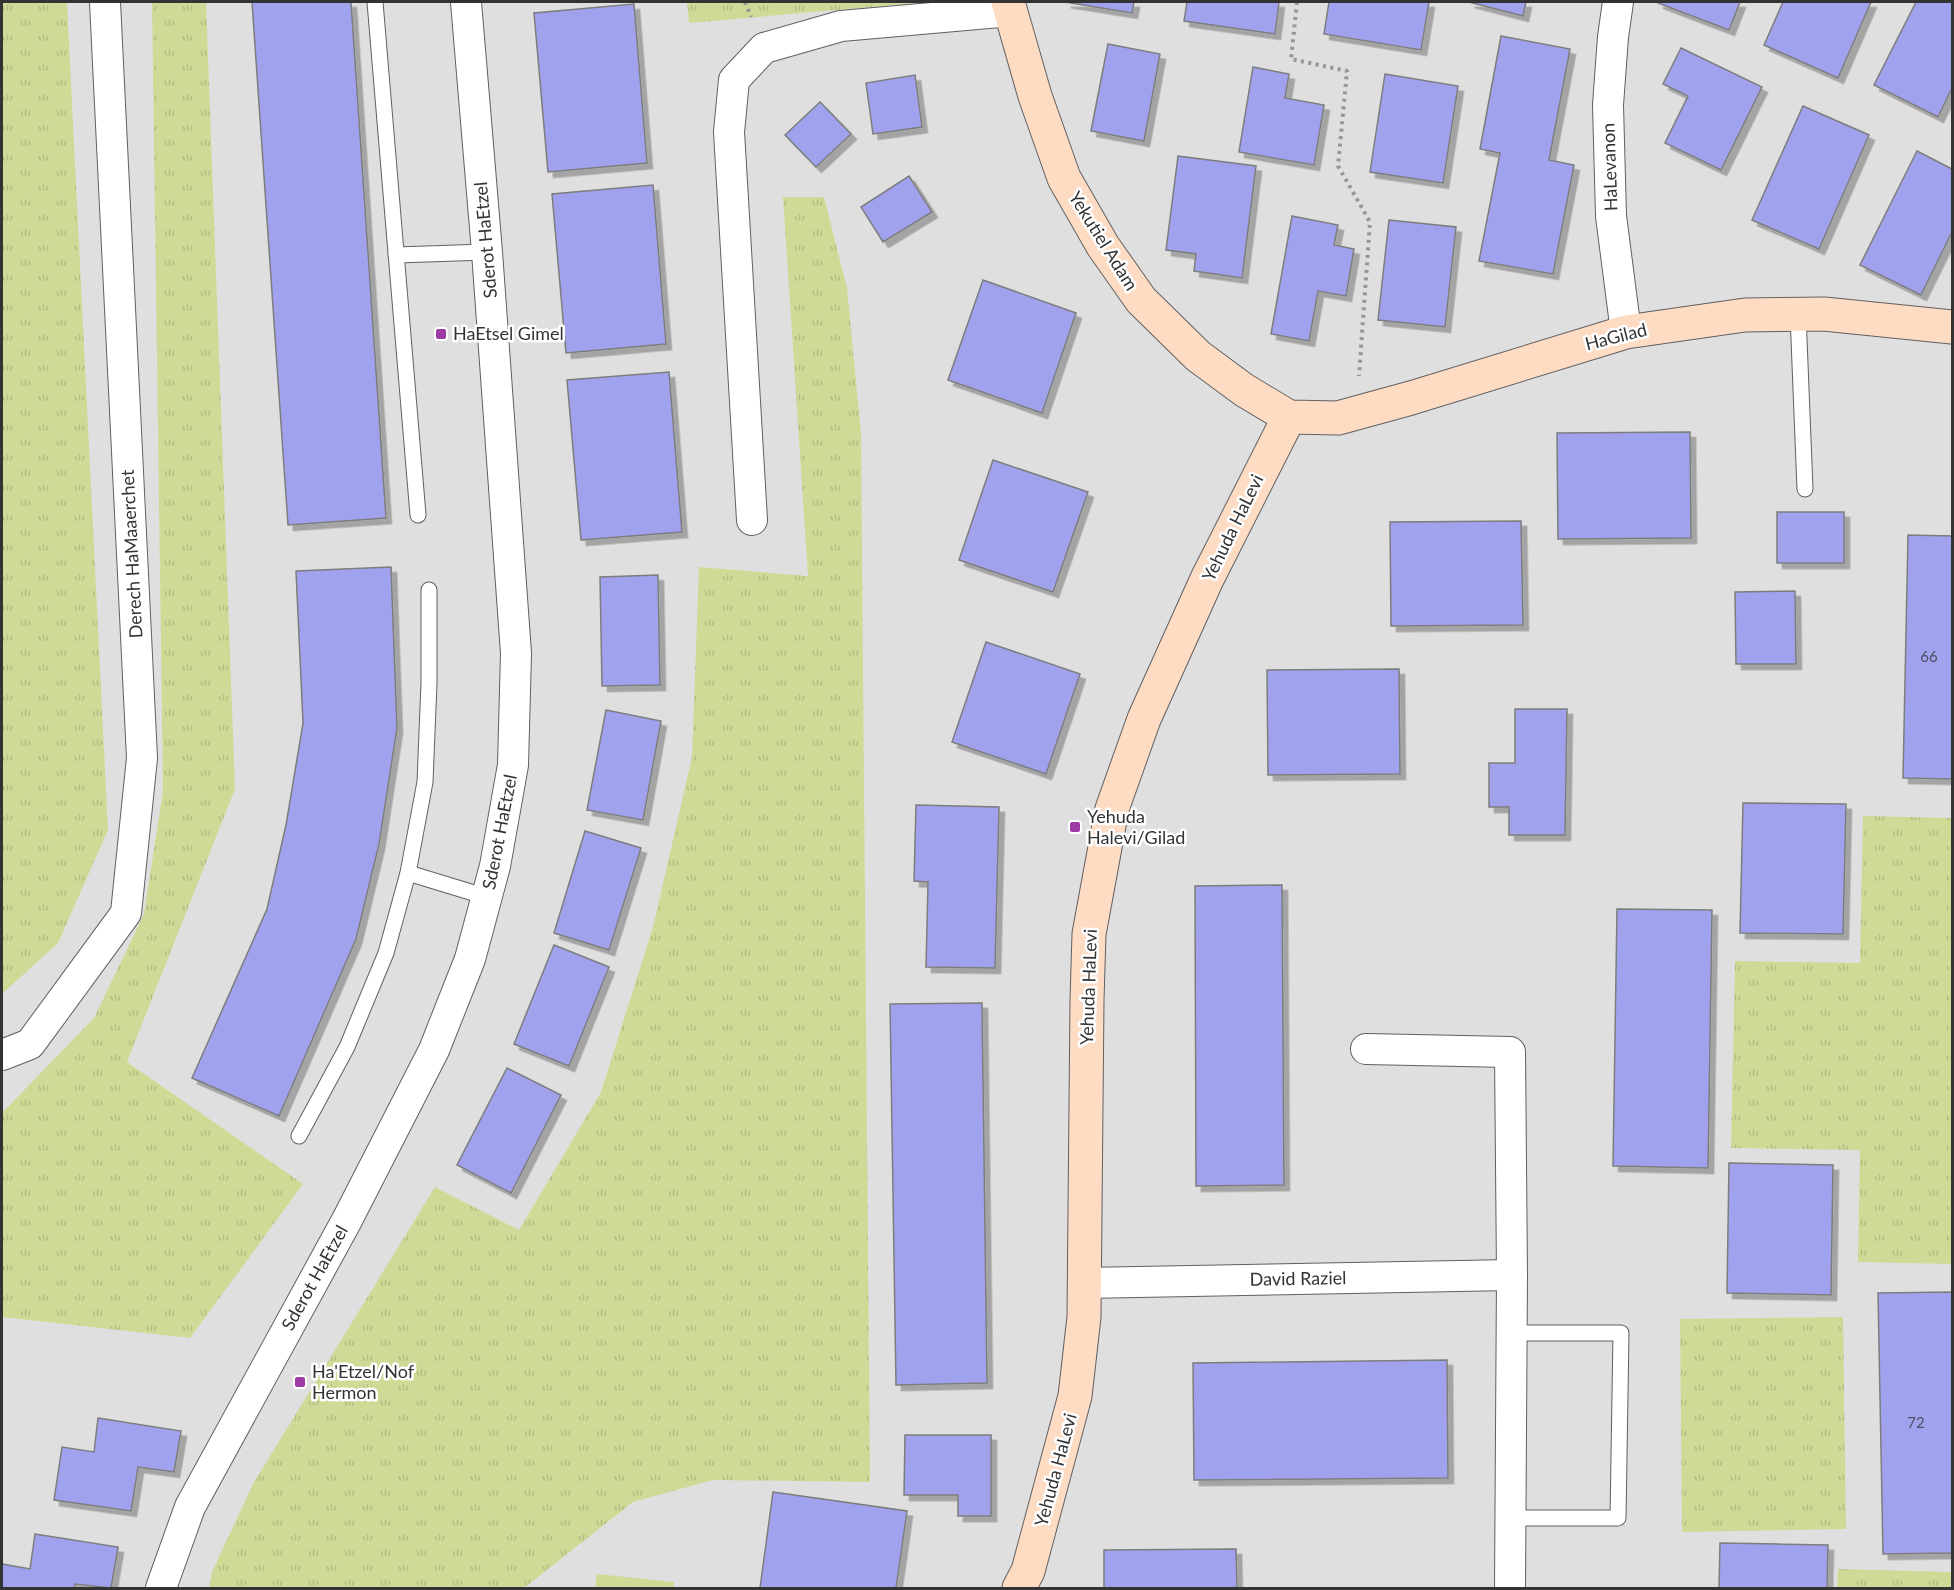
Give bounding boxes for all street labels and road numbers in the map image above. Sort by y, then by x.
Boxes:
street label: HaLevanon [1596,122,1622,212]
street label: Sderot HaEtzel [469,181,501,299]
street label: Yekutiel Adam [1065,187,1143,294]
street label: HaGilad [1583,318,1649,354]
street label: Derech HaMaaerchet [116,469,146,639]
street label: Yehuda HaLevi [1197,471,1267,585]
street label: Sderot HaEtzel [477,772,521,891]
street label: Yehuda HaLevi [1075,929,1101,1045]
street label: Sderot HaEtzel [276,1221,352,1334]
street label: David Raziel [1249,1266,1347,1290]
street label: Yehuda HaLevi [1029,1411,1081,1529]

